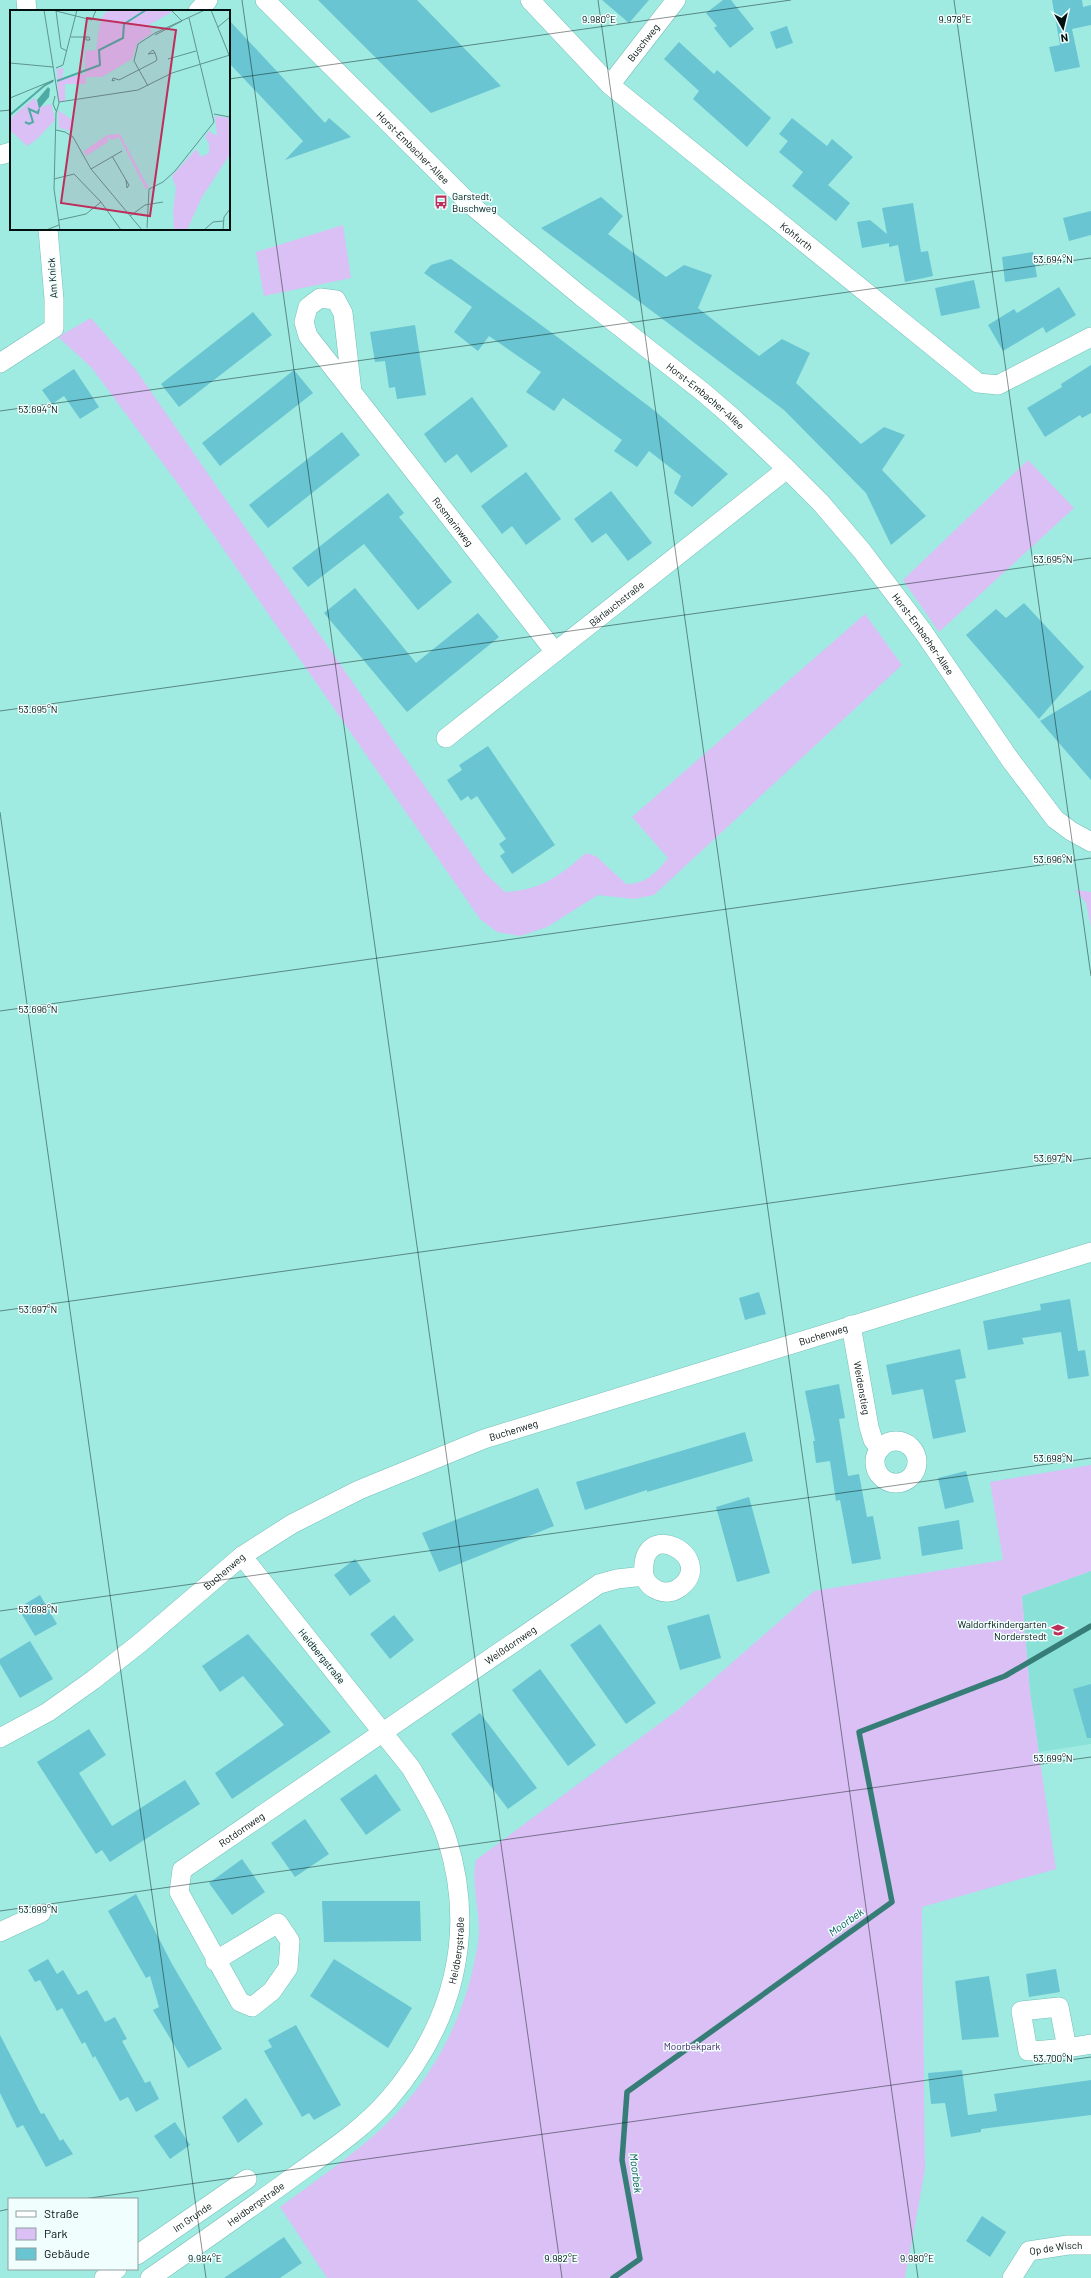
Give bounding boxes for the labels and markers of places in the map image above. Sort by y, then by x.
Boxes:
place label: Garstedt, Buschweg [452,190,497,214]
bus stop icon: Garstedt, Buschweg [433,194,449,210]
place label: Waldorfkindergarten Norderstedt [957,1618,1047,1642]
school or university icon: Waldorfkindergarten Norderstedt [1050,1622,1066,1638]

